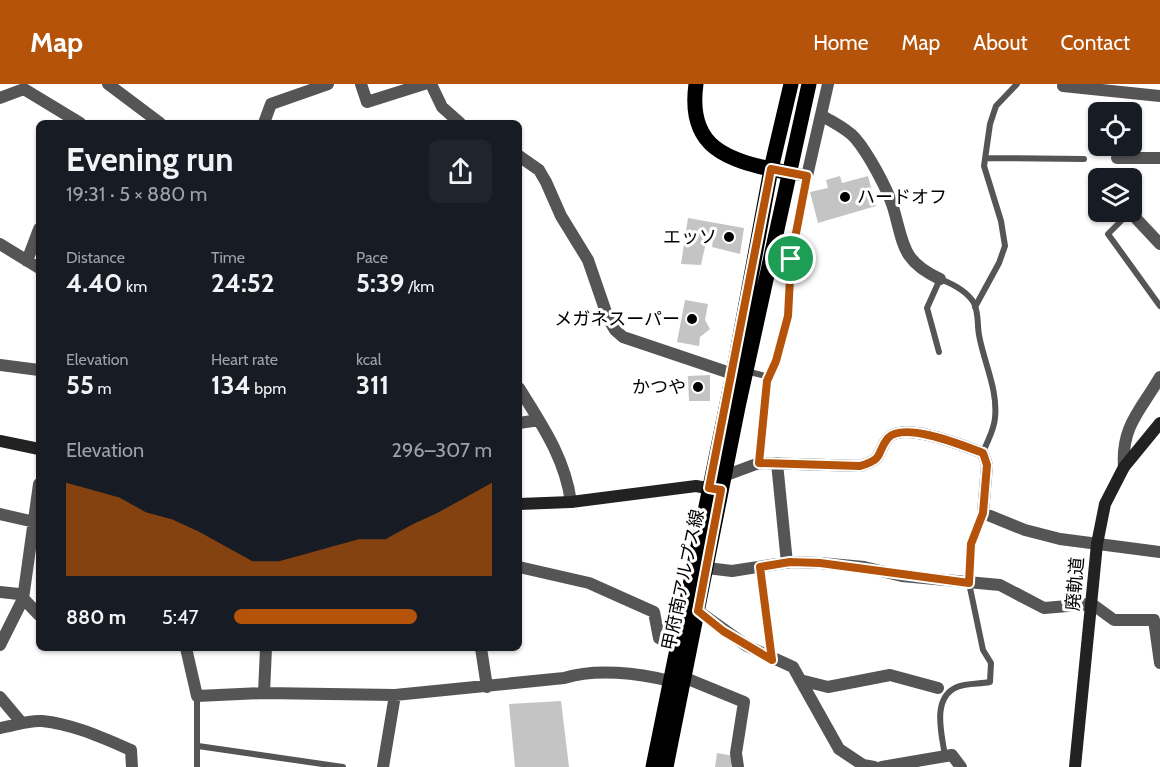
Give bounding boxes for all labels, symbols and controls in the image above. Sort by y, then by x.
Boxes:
text: Map [30,25,83,59]
text: Home [813,30,869,55]
text: Map [902,30,940,55]
text: About [973,30,1027,55]
text: Contact [1060,30,1130,55]
map controls [1088,102,1142,222]
button: locate [1088,102,1142,156]
text: Evening run [66,139,233,179]
button: share [429,140,492,203]
button: layers [1088,168,1142,222]
text: 19:31 · 5 × 880 m [66,182,207,206]
place label: ハードオフ [857,186,947,208]
marker: ハードオフ [838,190,852,204]
place label: エッソ [663,226,717,248]
marker: エッソ [722,230,736,244]
pin [765,233,816,284]
icon: arrive [774,242,807,275]
text: Distance [66,248,125,267]
text: Time [211,248,245,267]
text: Pace [356,248,388,267]
text: 4.40 [66,267,122,299]
text: 24:52 [211,267,274,299]
text: 5:39 [356,267,404,299]
text: km [122,277,147,296]
text: /km [404,277,434,296]
place label: メガネスーパー [554,308,680,330]
marker: メガネスーパー [685,312,699,326]
text: Elevation [66,350,129,369]
text: Heart rate [211,350,278,369]
text: kcal [356,350,382,369]
text: 55 [66,369,94,401]
text: 134 [211,369,251,401]
text: 311 [356,369,389,401]
place label: かつや [632,376,686,398]
text: m [94,379,112,398]
text: bpm [251,379,286,398]
marker: かつや [691,380,705,394]
text: Elevation [66,438,144,462]
text: 296–307 m [392,438,492,462]
street label: 甲府南アルプス線 [657,507,709,653]
street label: 廃軌道 [1062,556,1088,612]
text: 880 m [66,605,126,629]
text: 5:47 [162,605,199,629]

